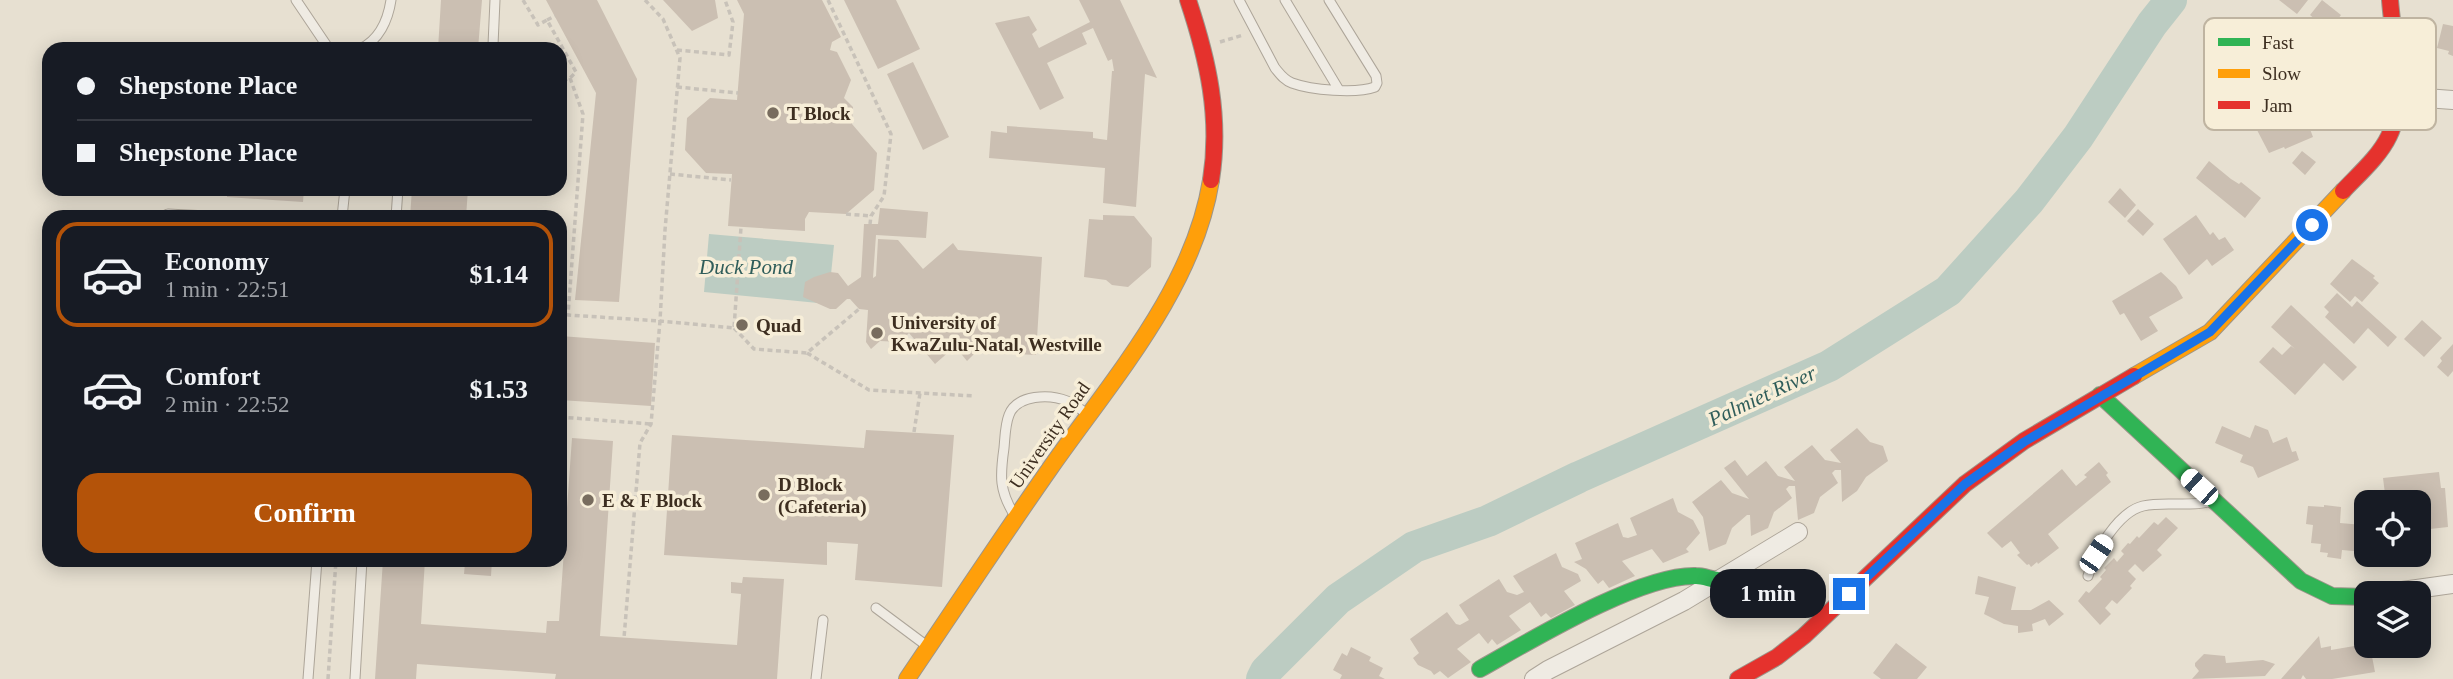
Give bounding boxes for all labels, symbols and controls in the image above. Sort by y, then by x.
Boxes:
legend [2204,18,2436,130]
text: Fast [2262,32,2294,53]
text: Slow [2262,63,2301,84]
text: Shepstone Place [119,71,297,100]
text: Jam [2262,95,2293,116]
place label: T Block [787,103,851,124]
marker: T Block [765,105,781,121]
text: Shepstone Place [119,138,297,167]
route start [2296,209,2328,241]
icon: car [81,243,144,306]
text: Economy [165,247,269,276]
water label: Duck Pond [698,255,793,279]
text: $1.14 [470,260,528,289]
text: 1 min · 22:51 [165,277,290,302]
place label: University of KwaZulu-Natal, Westville [891,312,1102,355]
place label: Quad [756,315,802,336]
marker: Quad [734,317,750,333]
marker: University of KwaZulu-Natal, Westville [869,325,885,341]
icon: car [81,358,144,421]
water label: Palmiet River [1703,360,1820,432]
text: Comfort [165,362,260,391]
text: $1.53 [470,375,528,404]
street label: University Road [1005,378,1094,493]
text: 2 min · 22:52 [165,392,290,417]
car [2177,465,2222,509]
button: Confirm [77,473,532,553]
place label: D Block (Cafeteria) [778,474,867,518]
marker: D Block (Cafeteria) [756,487,772,503]
place label: E & F Block [602,490,703,511]
map controls [2354,490,2431,658]
button: locate [2354,490,2431,567]
marker: E & F Block [580,492,596,508]
car [2076,531,2117,577]
callout: 1 min [1709,570,1825,618]
route end [1833,578,1865,610]
text: 1 min [1740,581,1796,606]
button: layers [2354,581,2431,658]

